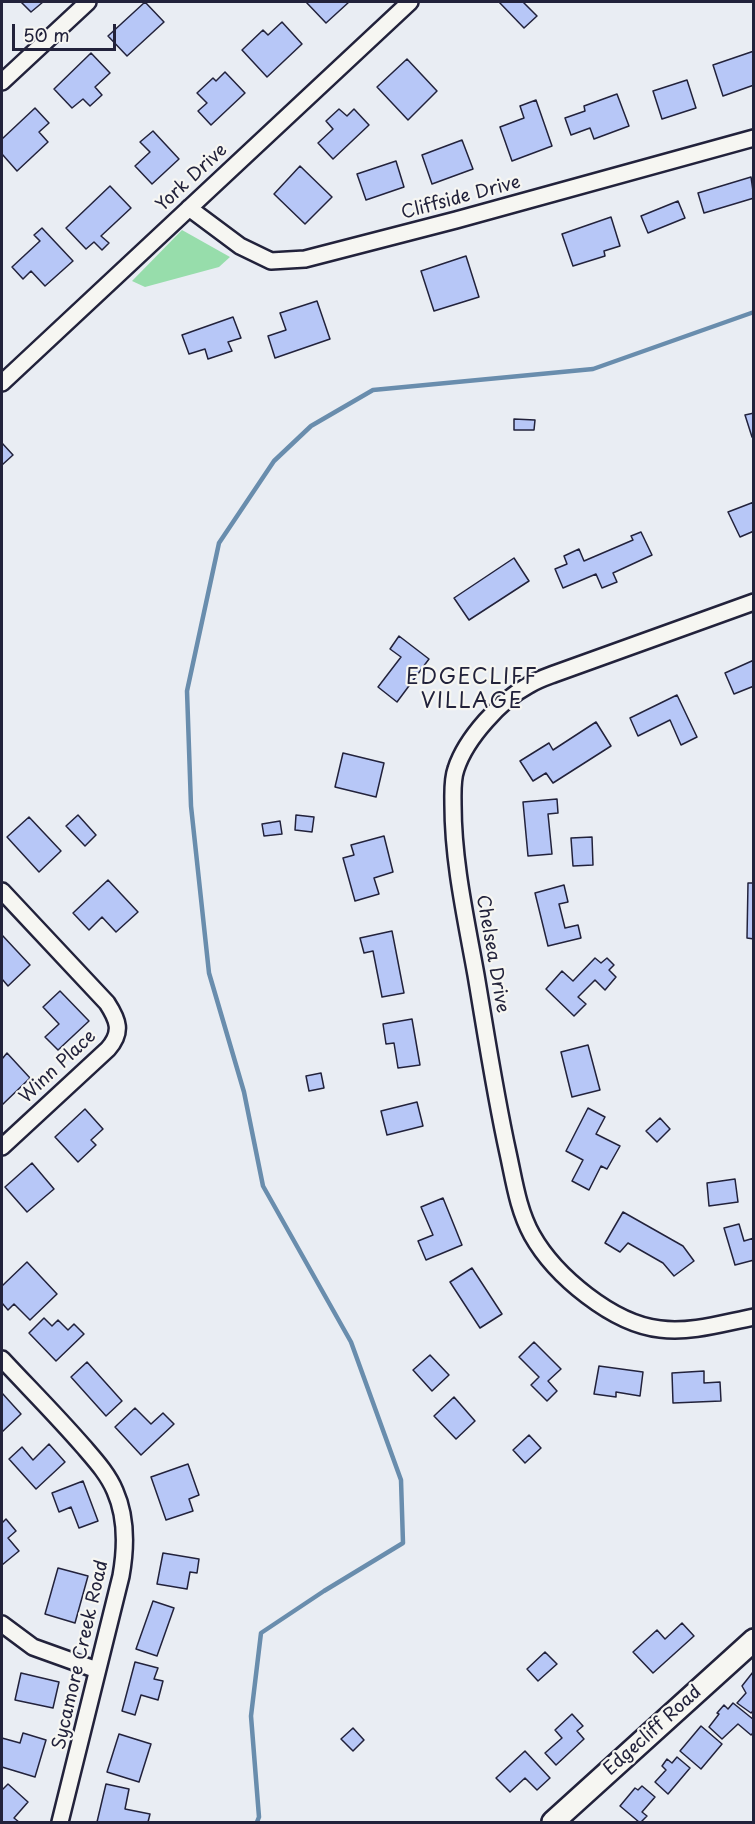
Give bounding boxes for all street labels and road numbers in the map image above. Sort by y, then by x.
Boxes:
street label: York Drive [152,140,232,216]
street label: Cliffside Drive [399,172,523,224]
street label: Chelsea Drive [471,893,513,1015]
street label: Winn Place [15,1026,101,1108]
street label: Sycamore Creek Road [49,1558,113,1752]
street label: Edgecliff Road [600,1682,706,1780]

